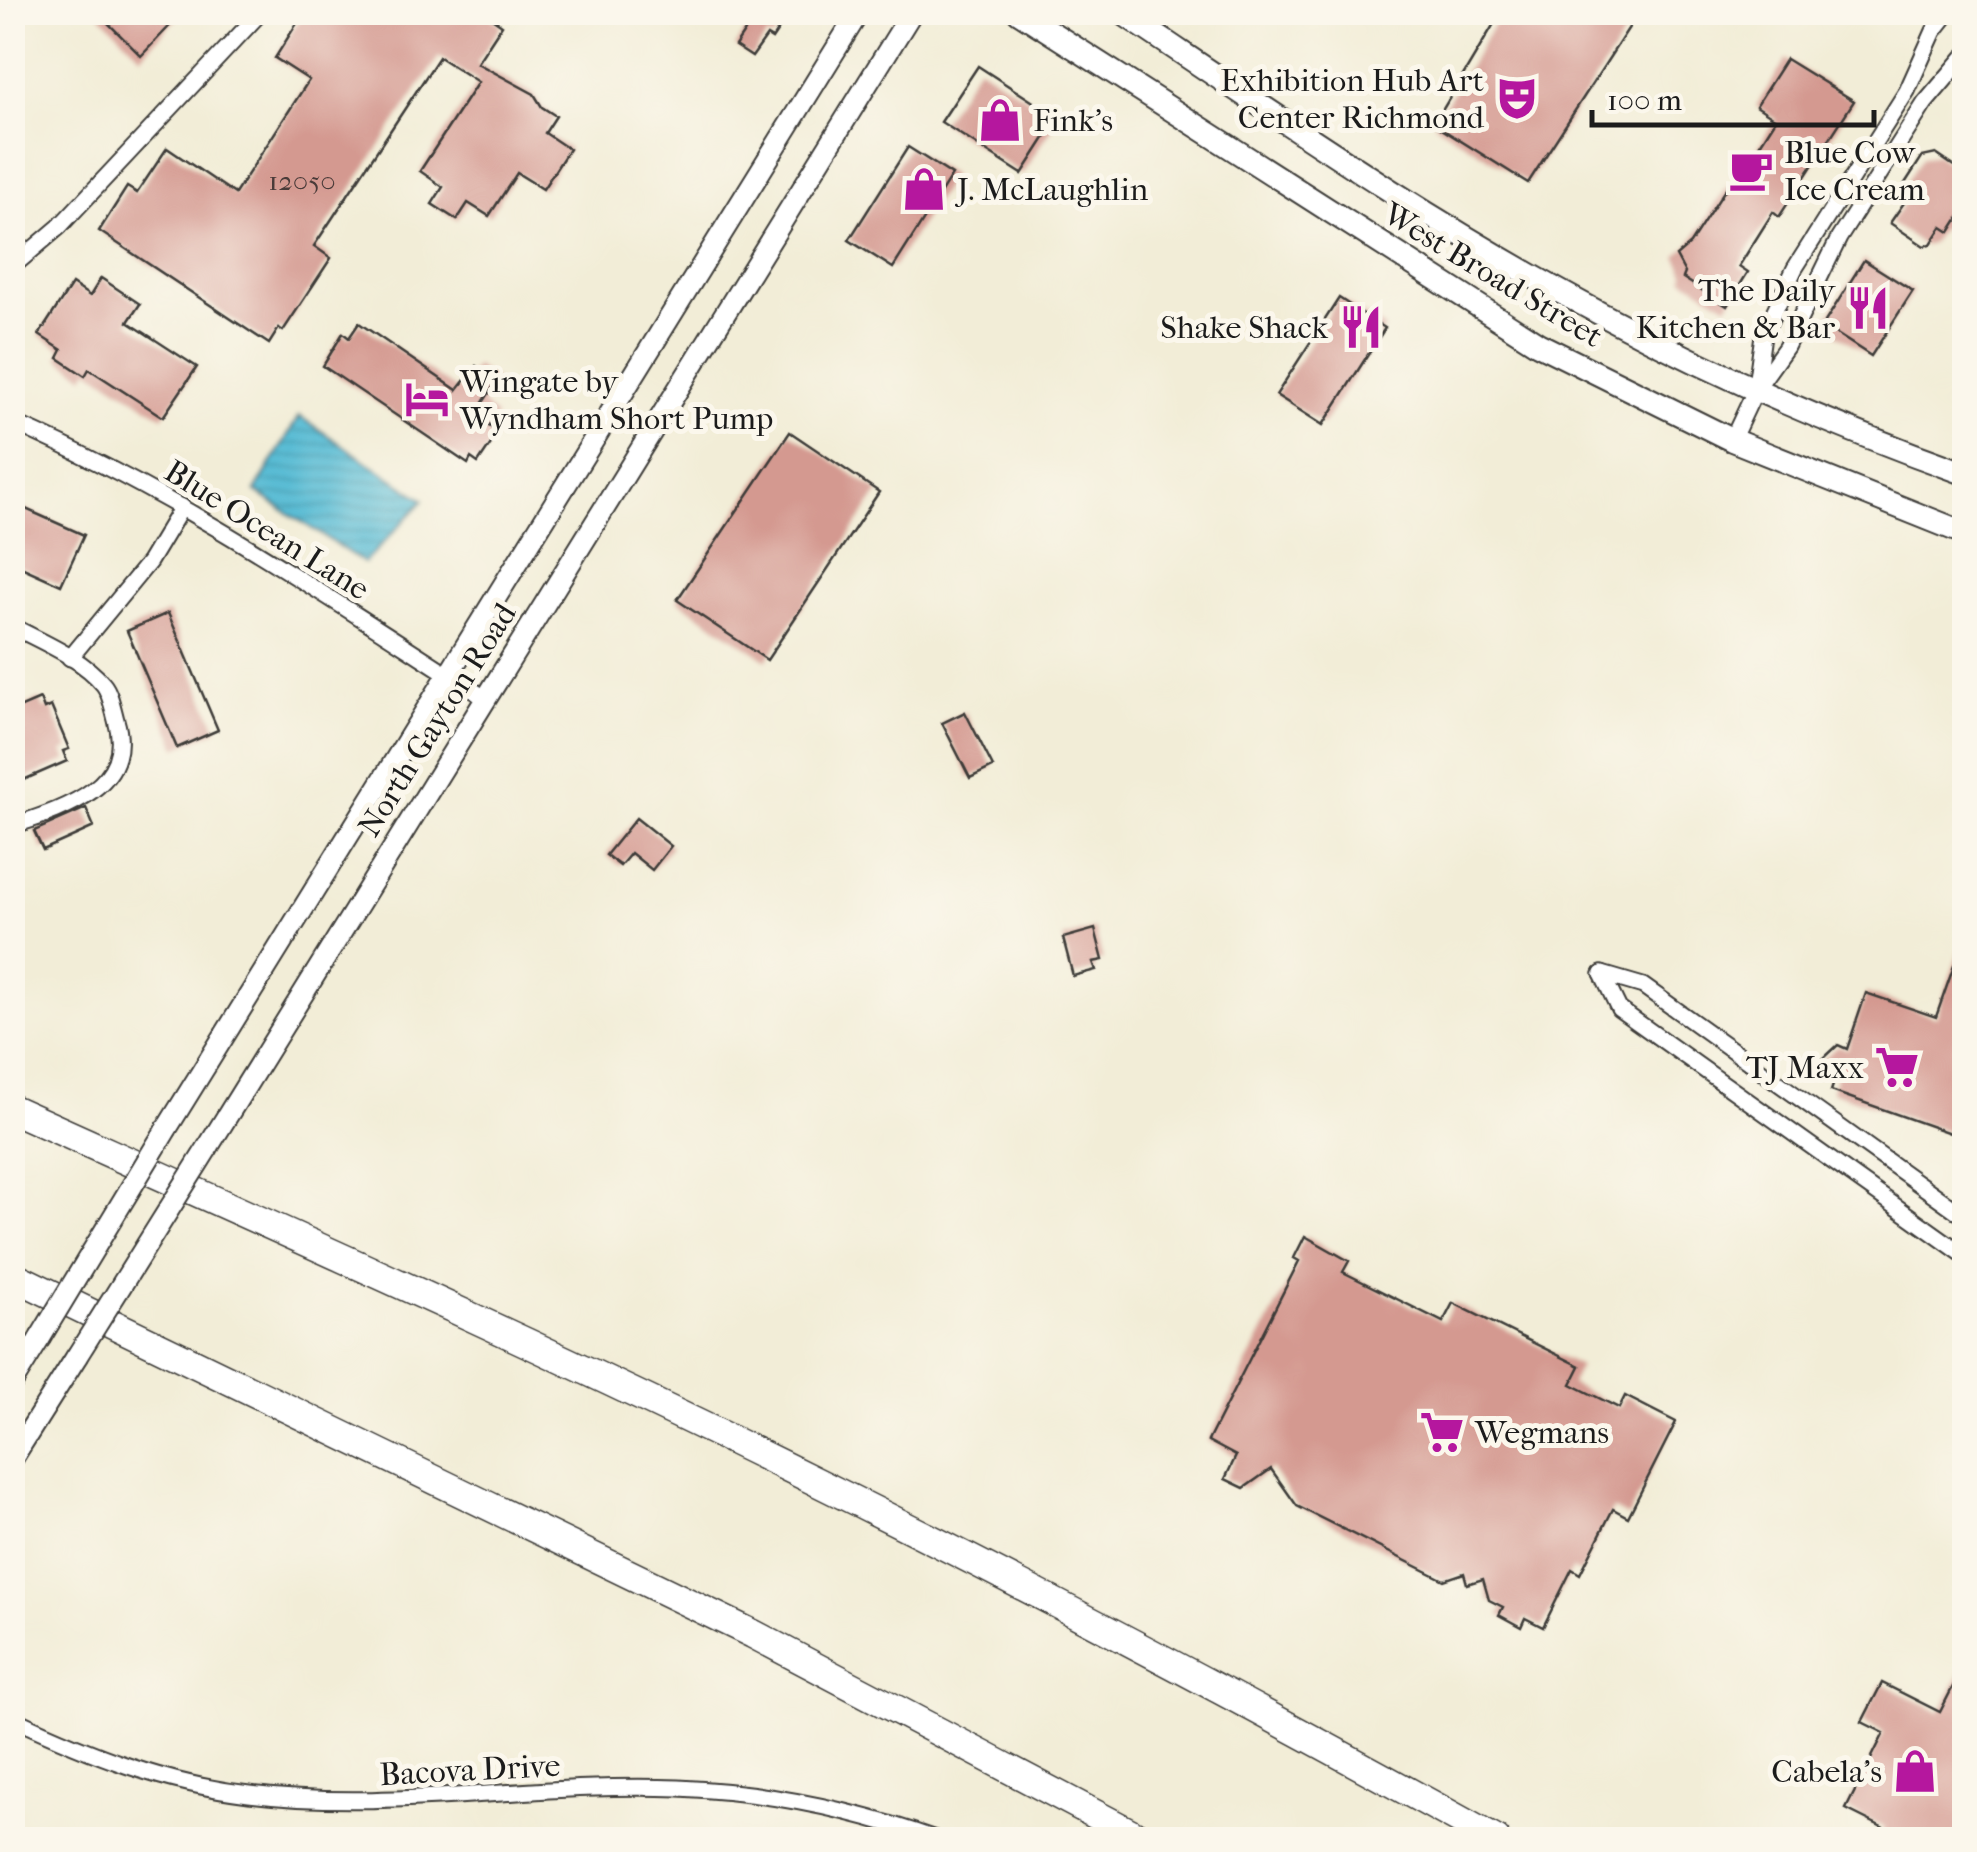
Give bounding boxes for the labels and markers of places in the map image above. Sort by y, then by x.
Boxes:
place label: Exhibition Hub Art Center Richmond [1220,62,1485,136]
theatre icon: Exhibition Hub Art Center Richmond [1493,74,1541,122]
shop icon: Fink's [976,96,1024,144]
place label: Fink's [1033,102,1113,139]
place label: Blue Cow Ice Cream [1784,134,1925,208]
cafe icon: Blue Cow Ice Cream [1727,146,1775,194]
shop icon: J. McLaughlin [900,165,948,213]
place label: J. McLaughlin [954,171,1149,208]
place label: The Daily Kitchen & Bar [1636,272,1836,346]
restaurant icon: The Daily Kitchen & Bar [1844,284,1892,332]
restaurant icon: Shake Shack [1337,303,1385,351]
place label: Shake Shack [1160,309,1329,346]
place label: Wingate by Wyndham Short Pump [459,363,773,437]
hotel icon: Wingate by Wyndham Short Pump [403,375,451,423]
supermarket icon: TJ Maxx [1873,1043,1921,1091]
place label: TJ Maxx [1746,1049,1864,1086]
supermarket icon: Wegmans [1418,1408,1466,1456]
place label: Wegmans [1474,1414,1609,1451]
shop icon: Cabela's [1891,1747,1939,1795]
place label: Cabela's [1771,1753,1882,1790]

